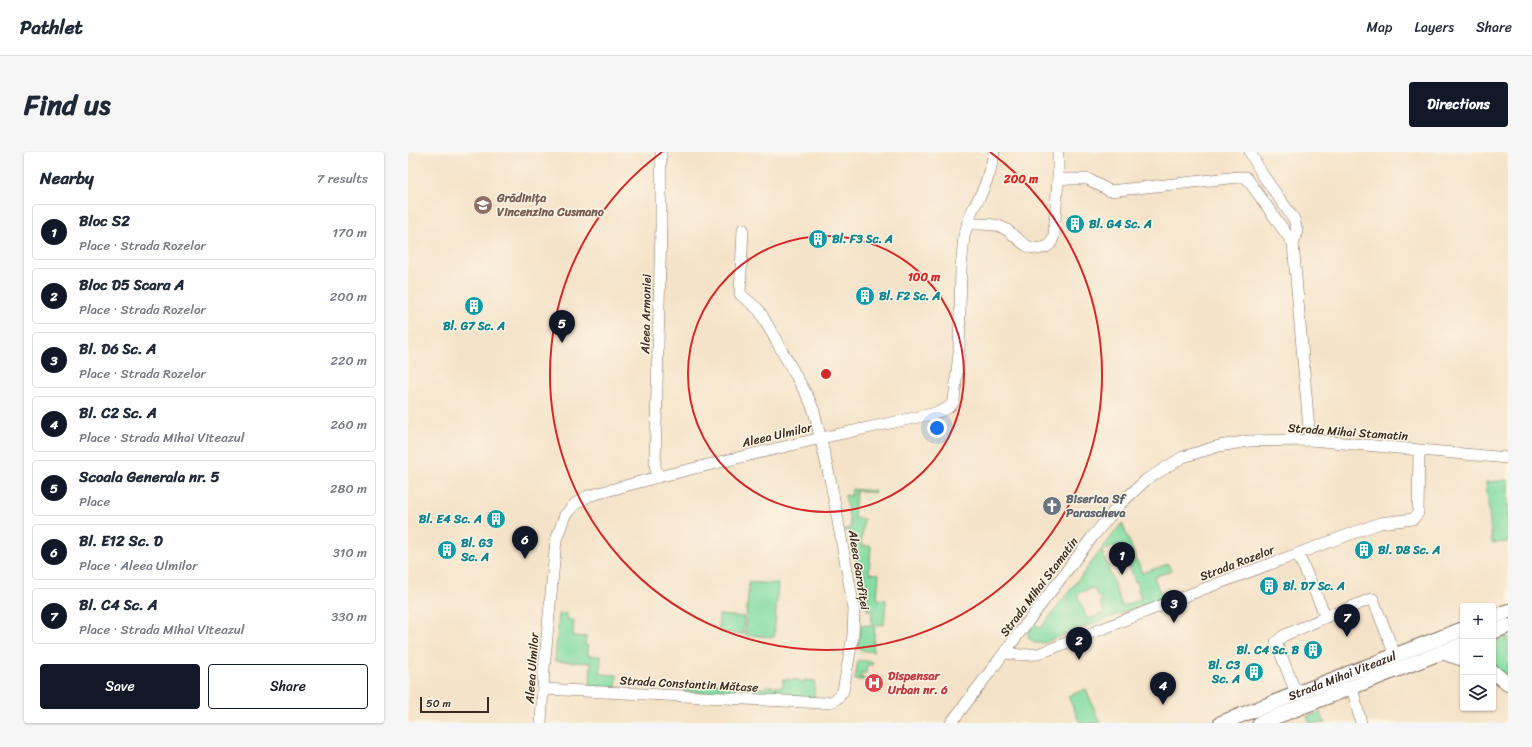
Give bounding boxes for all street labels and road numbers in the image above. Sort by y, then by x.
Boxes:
street label: Aleea Armoniei [634,273,658,355]
street label: Aleea Ulmilor [739,416,815,454]
street label: Strada Mihai Stamatin [1287,417,1409,447]
street label: Aleea Garofiței [842,528,876,612]
street label: Strada Mihai Stamatin [994,532,1084,642]
street label: Strada Rozelor [1196,538,1279,587]
street label: Aleea Ulmilor [518,631,546,705]
street label: Strada Mihai Viteazul [1285,645,1400,707]
street label: Strada Constantin Mătase [619,669,759,699]

